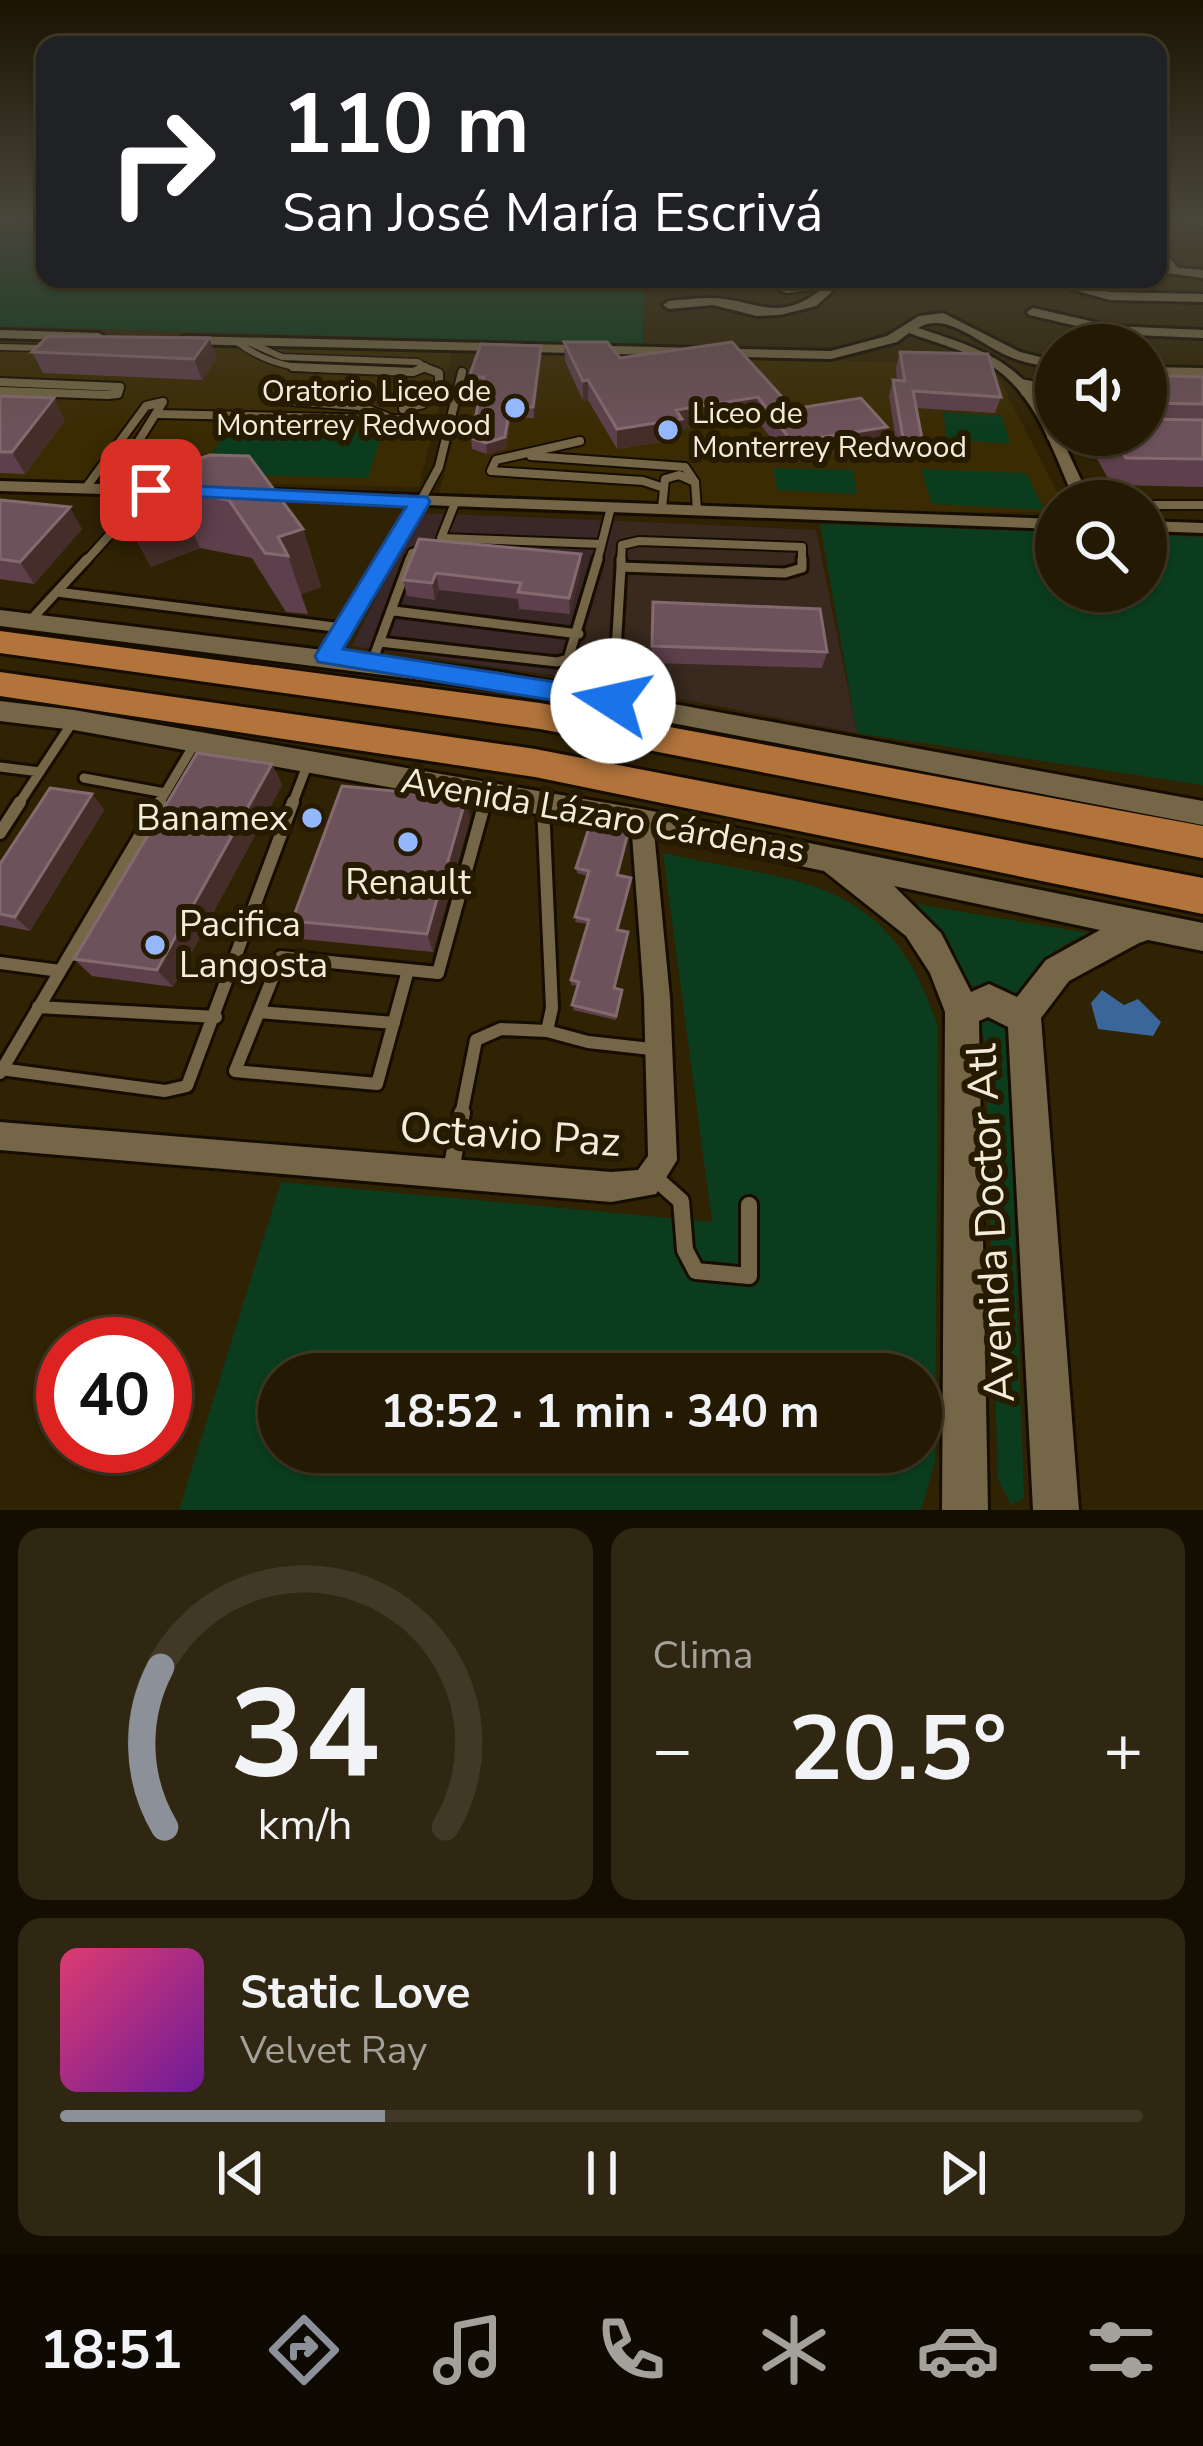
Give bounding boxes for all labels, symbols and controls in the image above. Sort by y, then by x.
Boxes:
text: 110 m [282,67,530,182]
icon: right [84,84,240,240]
text: San José María Escrivá [282,176,823,250]
map controls [1035,324,1167,612]
button: sound [1035,324,1167,456]
place label: Oratorio Liceo de Monterrey Redwood [216,371,491,446]
place label: Liceo de Monterrey Redwood [692,393,967,468]
marker: Oratorio Liceo de Monterrey Redwood [502,395,528,421]
marker: Liceo de Monterrey Redwood [655,417,681,443]
pin [100,439,202,541]
icon: arrive [118,457,184,523]
button: search [1035,480,1167,612]
position arrow [550,638,676,764]
street label: Avenida Lázaro Cárdenas [397,756,809,876]
place label: Banamex [136,794,288,843]
marker: Banamex [299,805,325,831]
marker: Renault [395,829,421,855]
place label: Renault [345,858,471,907]
place label: Pacifica Langosta [179,900,328,990]
marker: Pacifica Langosta [142,932,168,958]
street label: Avenida Doctor Atl [953,1042,1029,1404]
street label: Octavio Paz [398,1099,622,1171]
speed limit sign: 40 [36,1317,192,1473]
text: 18:52 · 1 min · 340 m [380,1382,820,1443]
text: Clima [653,1629,753,1682]
text: 34 [230,1650,380,1820]
text: 20.5° [789,1688,1007,1811]
text: − [653,1705,692,1795]
text: + [1103,1705,1143,1795]
text: km/h [258,1796,353,1854]
text: Static Love [240,1963,470,2024]
text: Velvet Ray [240,2024,427,2077]
icon: previous [208,2140,274,2206]
icon: pause [569,2140,635,2206]
icon: next [930,2140,996,2206]
icon: directions [262,2308,346,2392]
icon: music [426,2308,510,2392]
icon: phone [589,2308,673,2392]
icon: climate [752,2308,836,2392]
icon: car [916,2308,1000,2392]
icon: filters [1079,2308,1163,2392]
text: 18:51 [40,2313,183,2387]

